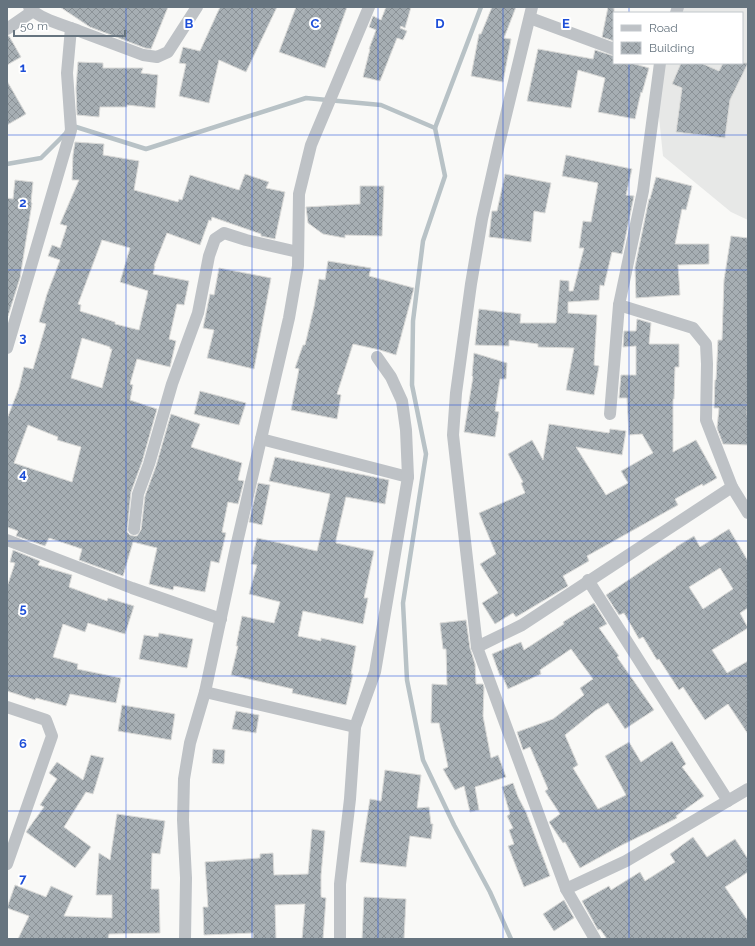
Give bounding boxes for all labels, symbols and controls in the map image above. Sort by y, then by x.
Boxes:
scale bar [14,12,125,38]
legend [613,12,743,64]
text: B [185,16,194,31]
text: C [311,16,320,31]
text: D [435,16,445,31]
text: E [562,16,570,31]
text: 50 m [20,19,48,33]
text: Road [649,21,678,35]
text: Building [649,41,695,55]
text: 1 [20,60,27,75]
text: 2 [19,195,27,210]
text: 3 [19,330,27,345]
text: 4 [19,466,27,481]
text: 5 [19,601,27,616]
text: 6 [19,736,27,751]
text: 7 [19,871,27,886]

